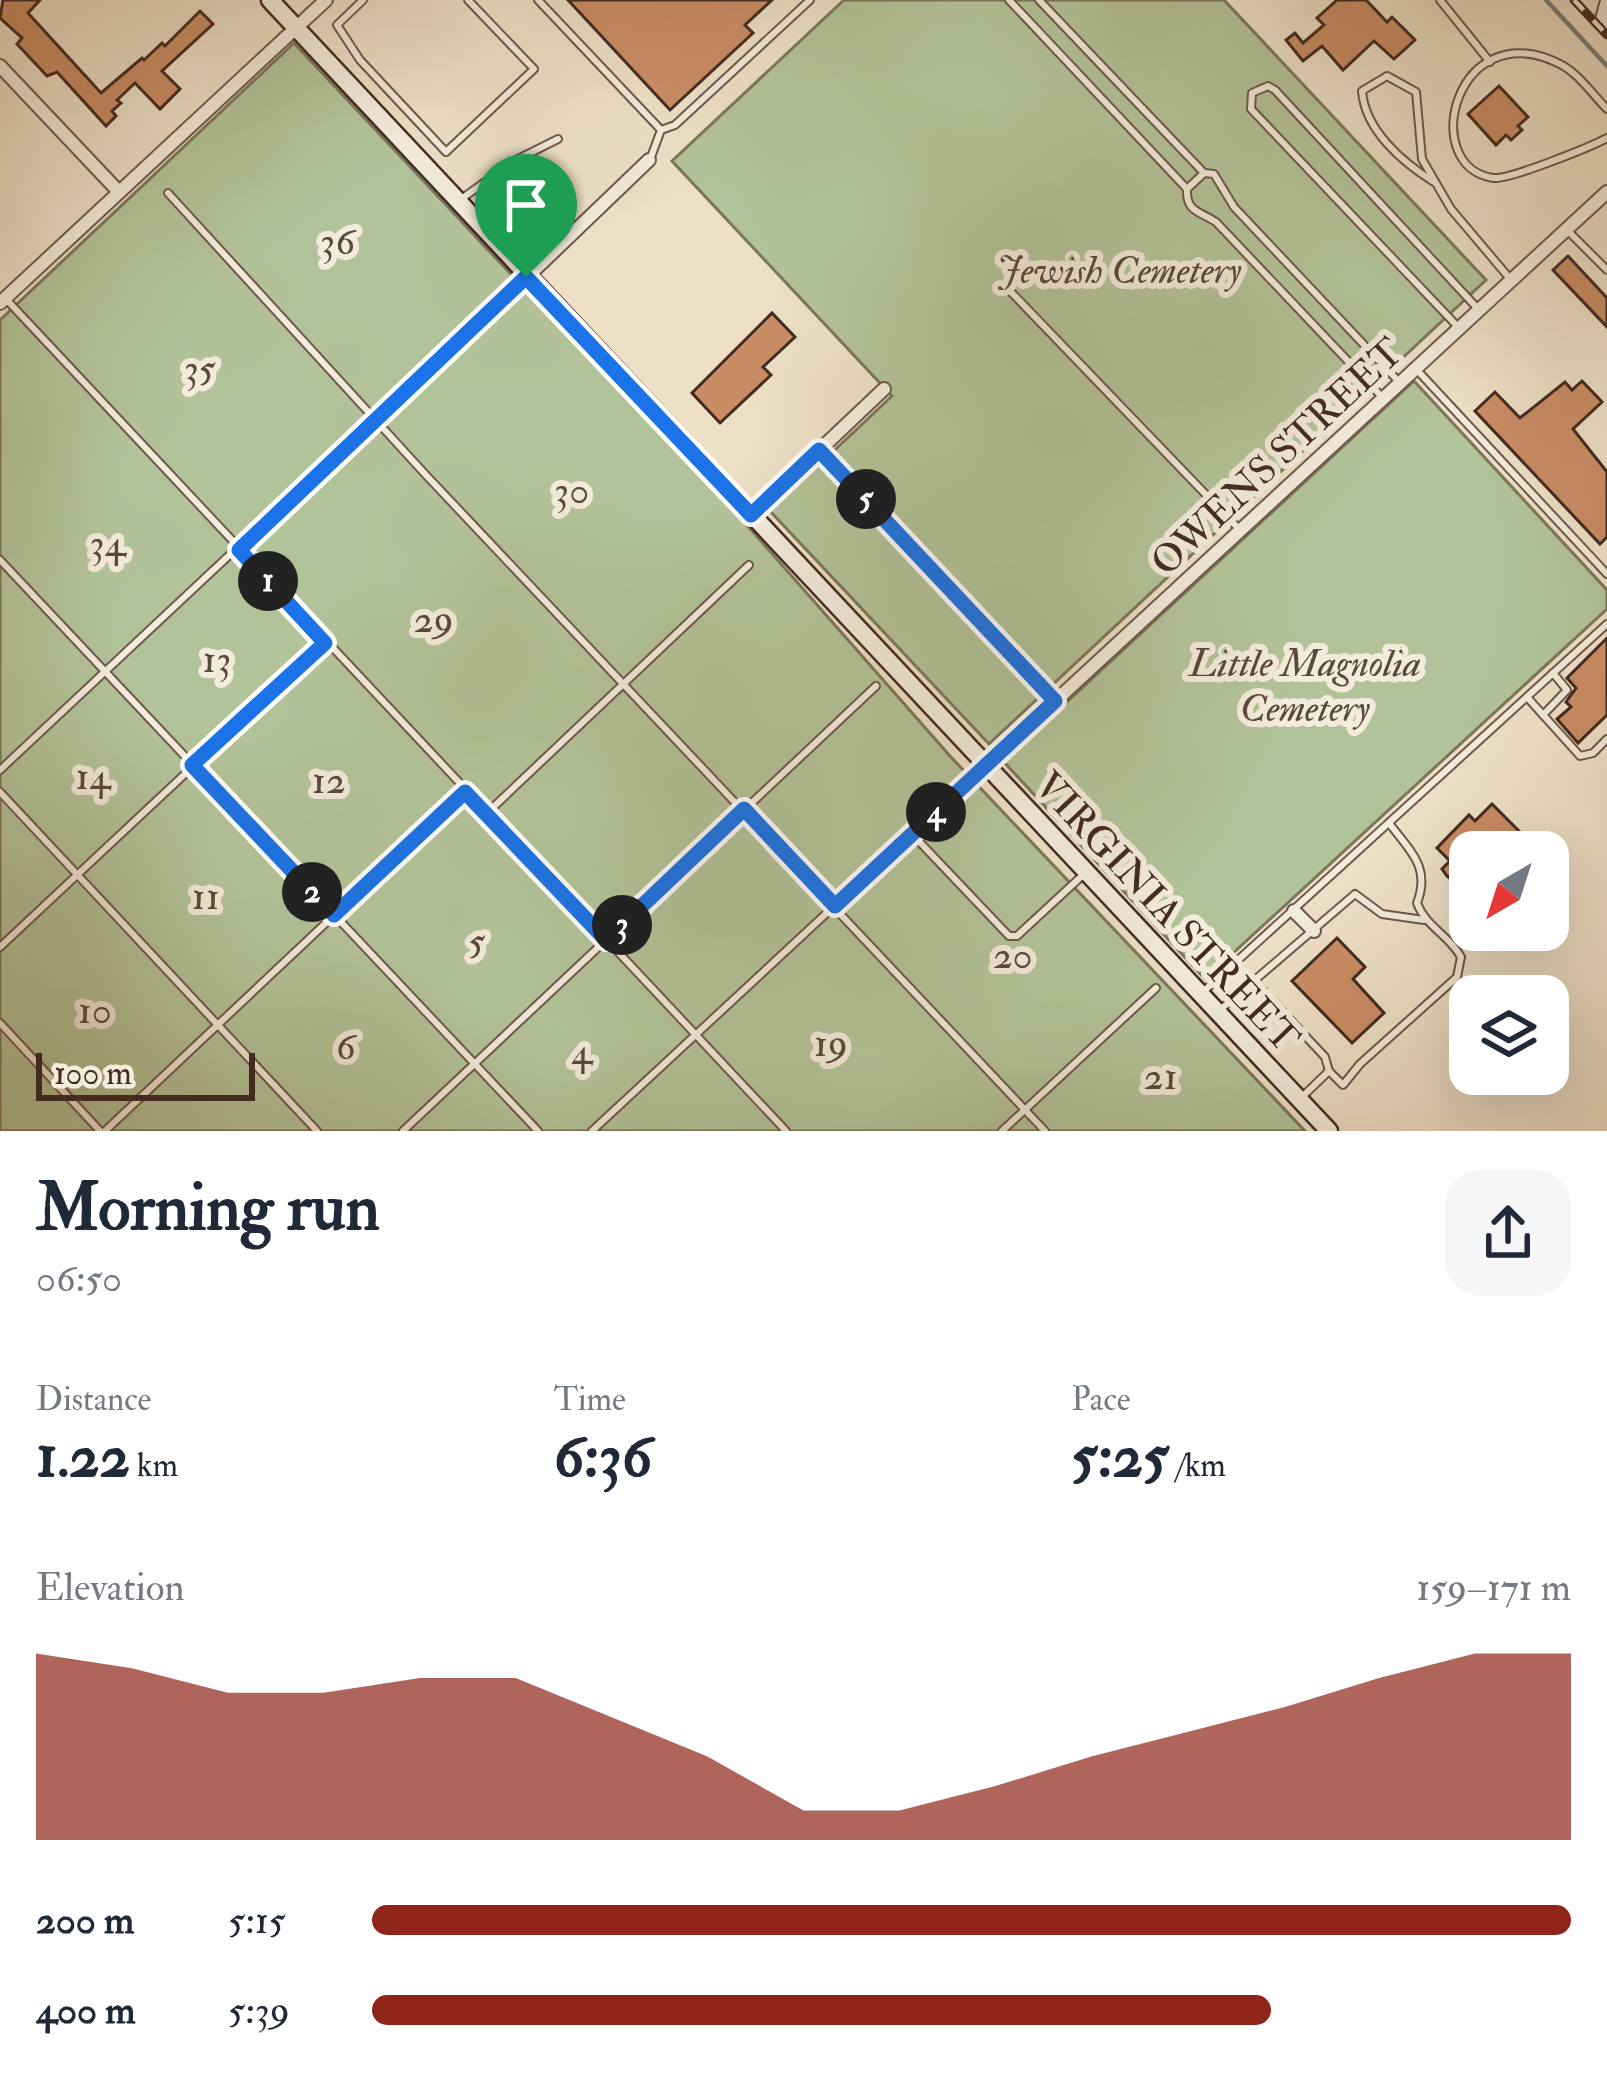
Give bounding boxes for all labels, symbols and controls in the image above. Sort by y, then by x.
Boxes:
pin [475,154,577,277]
icon: arrive [493,172,559,238]
park label: 36 [321,217,358,266]
park label: Jewish Cemetery [996,246,1242,295]
street label: OWENS STREET [1141,328,1413,586]
park label: 35 [184,344,216,393]
park label: 30 [555,466,589,515]
pin: 5 [836,469,896,529]
text: 5 [859,478,873,519]
park label: 34 [90,519,128,568]
pin: 1 [238,551,298,611]
text: 1 [262,560,274,601]
park label: 29 [414,595,454,644]
park label: 13 [202,635,232,684]
park label: Little Magnolia Cemetery [1187,639,1421,733]
park label: 14 [75,752,113,801]
park label: 12 [312,756,346,805]
street label: VIRGINIA STREET [1024,761,1310,1063]
pin: 4 [906,782,966,842]
text: 4 [927,791,945,832]
north arrow [1449,831,1569,951]
map controls [1449,831,1569,1095]
pin: 2 [282,862,342,922]
text: 2 [304,871,320,912]
park label: 11 [192,872,220,921]
pin: 3 [592,895,652,955]
text: 3 [616,904,628,945]
park label: 5 [469,917,486,966]
park label: 20 [993,931,1033,980]
button: layers [1449,975,1569,1095]
park label: 10 [78,986,112,1035]
park label: 19 [814,1019,848,1068]
park label: 6 [336,1022,358,1071]
park label: 4 [572,1027,595,1076]
scale bar [36,1047,255,1100]
park label: 21 [1144,1052,1178,1101]
text: 100 m [54,1053,132,1094]
text: Morning run [36,1167,380,1250]
button: share [1445,1170,1571,1296]
text: 06:50 [36,1254,122,1303]
text: Distance [36,1379,151,1420]
text: Time [554,1379,626,1420]
text: Pace [1071,1379,1131,1420]
text: 1.22 [36,1420,130,1495]
text: 6:36 [554,1420,652,1495]
text: 5:25 [1071,1420,1169,1495]
text: km [130,1445,178,1486]
text: /km [1169,1445,1226,1486]
text: Elevation [36,1563,185,1612]
text: 159–171 m [1416,1563,1571,1612]
text: 200 m [36,1896,134,1945]
text: 5:15 [228,1896,286,1945]
text: 400 m [36,1986,135,2035]
text: 5:39 [228,1986,290,2035]

